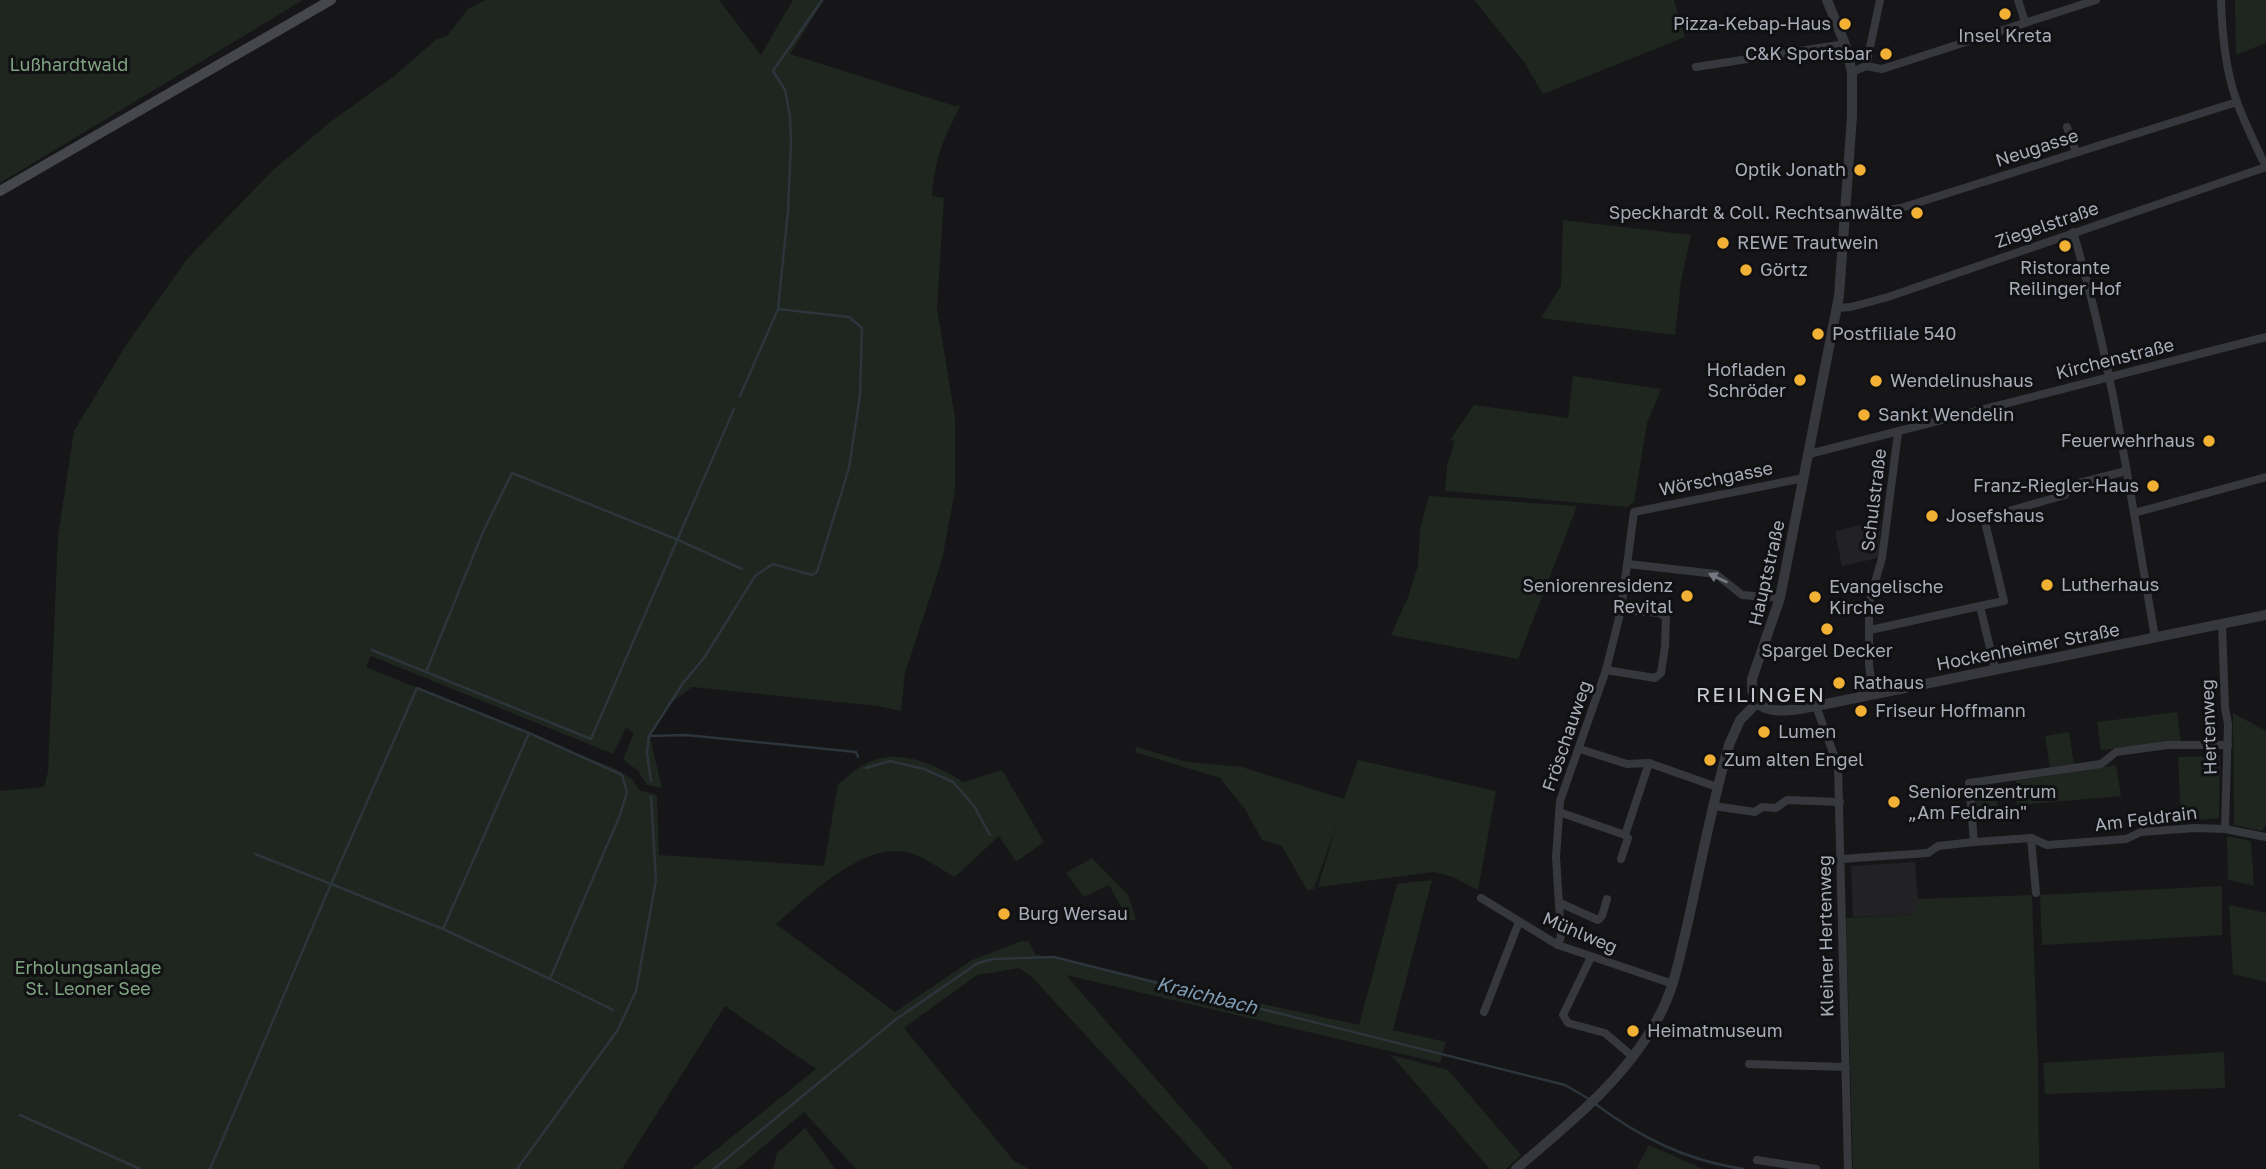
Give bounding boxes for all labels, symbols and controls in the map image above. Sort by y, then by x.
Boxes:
marker: Insel Kreta [1997,6,2013,22]
place label: Pizza-Kebap-Haus [1673,12,1831,34]
marker: Pizza-Kebap-Haus [1837,16,1853,32]
place label: Insel Kreta [1958,24,2052,46]
place label: C&K Sportsbar [1745,42,1872,64]
marker: C&K Sportsbar [1878,46,1894,62]
park label: Lußhardtwald [10,53,128,75]
street label: Neugasse [1993,123,2081,171]
place label: Optik Jonath [1735,158,1846,180]
marker: Optik Jonath [1852,162,1868,178]
street label: Ziegelstraße [1992,196,2101,252]
place label: Speckhardt & Coll. Rechtsanwälte [1609,201,1903,223]
marker: Speckhardt & Coll. Rechtsanwälte [1909,205,1925,221]
place label: REWE Trautwein [1737,231,1879,253]
marker: REWE Trautwein [1715,235,1731,251]
marker: Ristorante Reilinger Hof [2057,238,2073,254]
place label: Ristorante Reilinger Hof [2009,256,2122,299]
place label: Görtz [1760,258,1808,280]
marker: Görtz [1738,262,1754,278]
place label: Postfiliale 540 [1832,322,1956,344]
marker: Postfiliale 540 [1810,326,1826,342]
street label: Kirchenstraße [2053,333,2176,383]
place label: Hofladen Schröder [1707,358,1786,401]
place label: Wendelinushaus [1890,369,2033,391]
marker: Hofladen Schröder [1792,372,1808,388]
marker: Wendelinushaus [1868,373,1884,389]
place label: Sankt Wendelin [1878,403,2014,425]
marker: Sankt Wendelin [1856,407,1872,423]
place label: Feuerwehrhaus [2061,429,2195,451]
marker: Feuerwehrhaus [2201,433,2217,449]
street label: Schulstraße [1856,447,1890,553]
street label: Wörschgasse [1657,456,1775,500]
place label: Franz-Riegler-Haus [1973,474,2139,496]
marker: Franz-Riegler-Haus [2145,478,2161,494]
place label: Josefshaus [1946,504,2044,526]
marker: Josefshaus [1924,508,1940,524]
street label: Hauptstraße [1743,518,1789,628]
one-way arrow [1708,572,1729,584]
place label: Lutherhaus [2061,573,2159,595]
place label: Seniorenresidenz Revital [1523,574,1673,617]
place label: Evangelische Kirche [1829,575,1944,618]
marker: Lutherhaus [2039,577,2055,593]
marker: Seniorenresidenz Revital [1679,588,1695,604]
marker: Evangelische Kirche [1807,589,1823,605]
street label: Hockenheimer Straße [1934,617,2121,675]
marker: Spargel Decker [1819,621,1835,637]
place label: Spargel Decker [1761,639,1893,661]
place label: Rathaus [1853,671,1924,693]
marker: Rathaus [1831,675,1847,691]
street label: Fröschauweg [1537,677,1595,794]
street label: Hertenweg [2195,679,2221,775]
district label: REILINGEN [1696,681,1826,707]
place label: Friseur Hoffmann [1875,699,2026,721]
marker: Friseur Hoffmann [1853,703,1869,719]
place label: Lumen [1778,720,1836,742]
marker: Lumen [1756,724,1772,740]
place label: Zum alten Engel [1724,748,1864,770]
marker: Zum alten Engel [1702,752,1718,768]
place label: Seniorenzentrum „Am Feldrain" [1908,780,2057,823]
marker: Seniorenzentrum „Am Feldrain" [1886,794,1902,810]
street label: Am Feldrain [2093,801,2198,835]
street label: Kleiner Hertenweg [1813,855,1837,1017]
place label: Burg Wersau [1018,902,1128,924]
marker: Burg Wersau [996,906,1012,922]
street label: Mühlweg [1540,907,1621,958]
park label: Erholungsanlage St. Leoner See [15,956,161,999]
water label: Kraichbach [1155,971,1261,1018]
place label: Heimatmuseum [1647,1019,1783,1041]
marker: Heimatmuseum [1625,1023,1641,1039]

